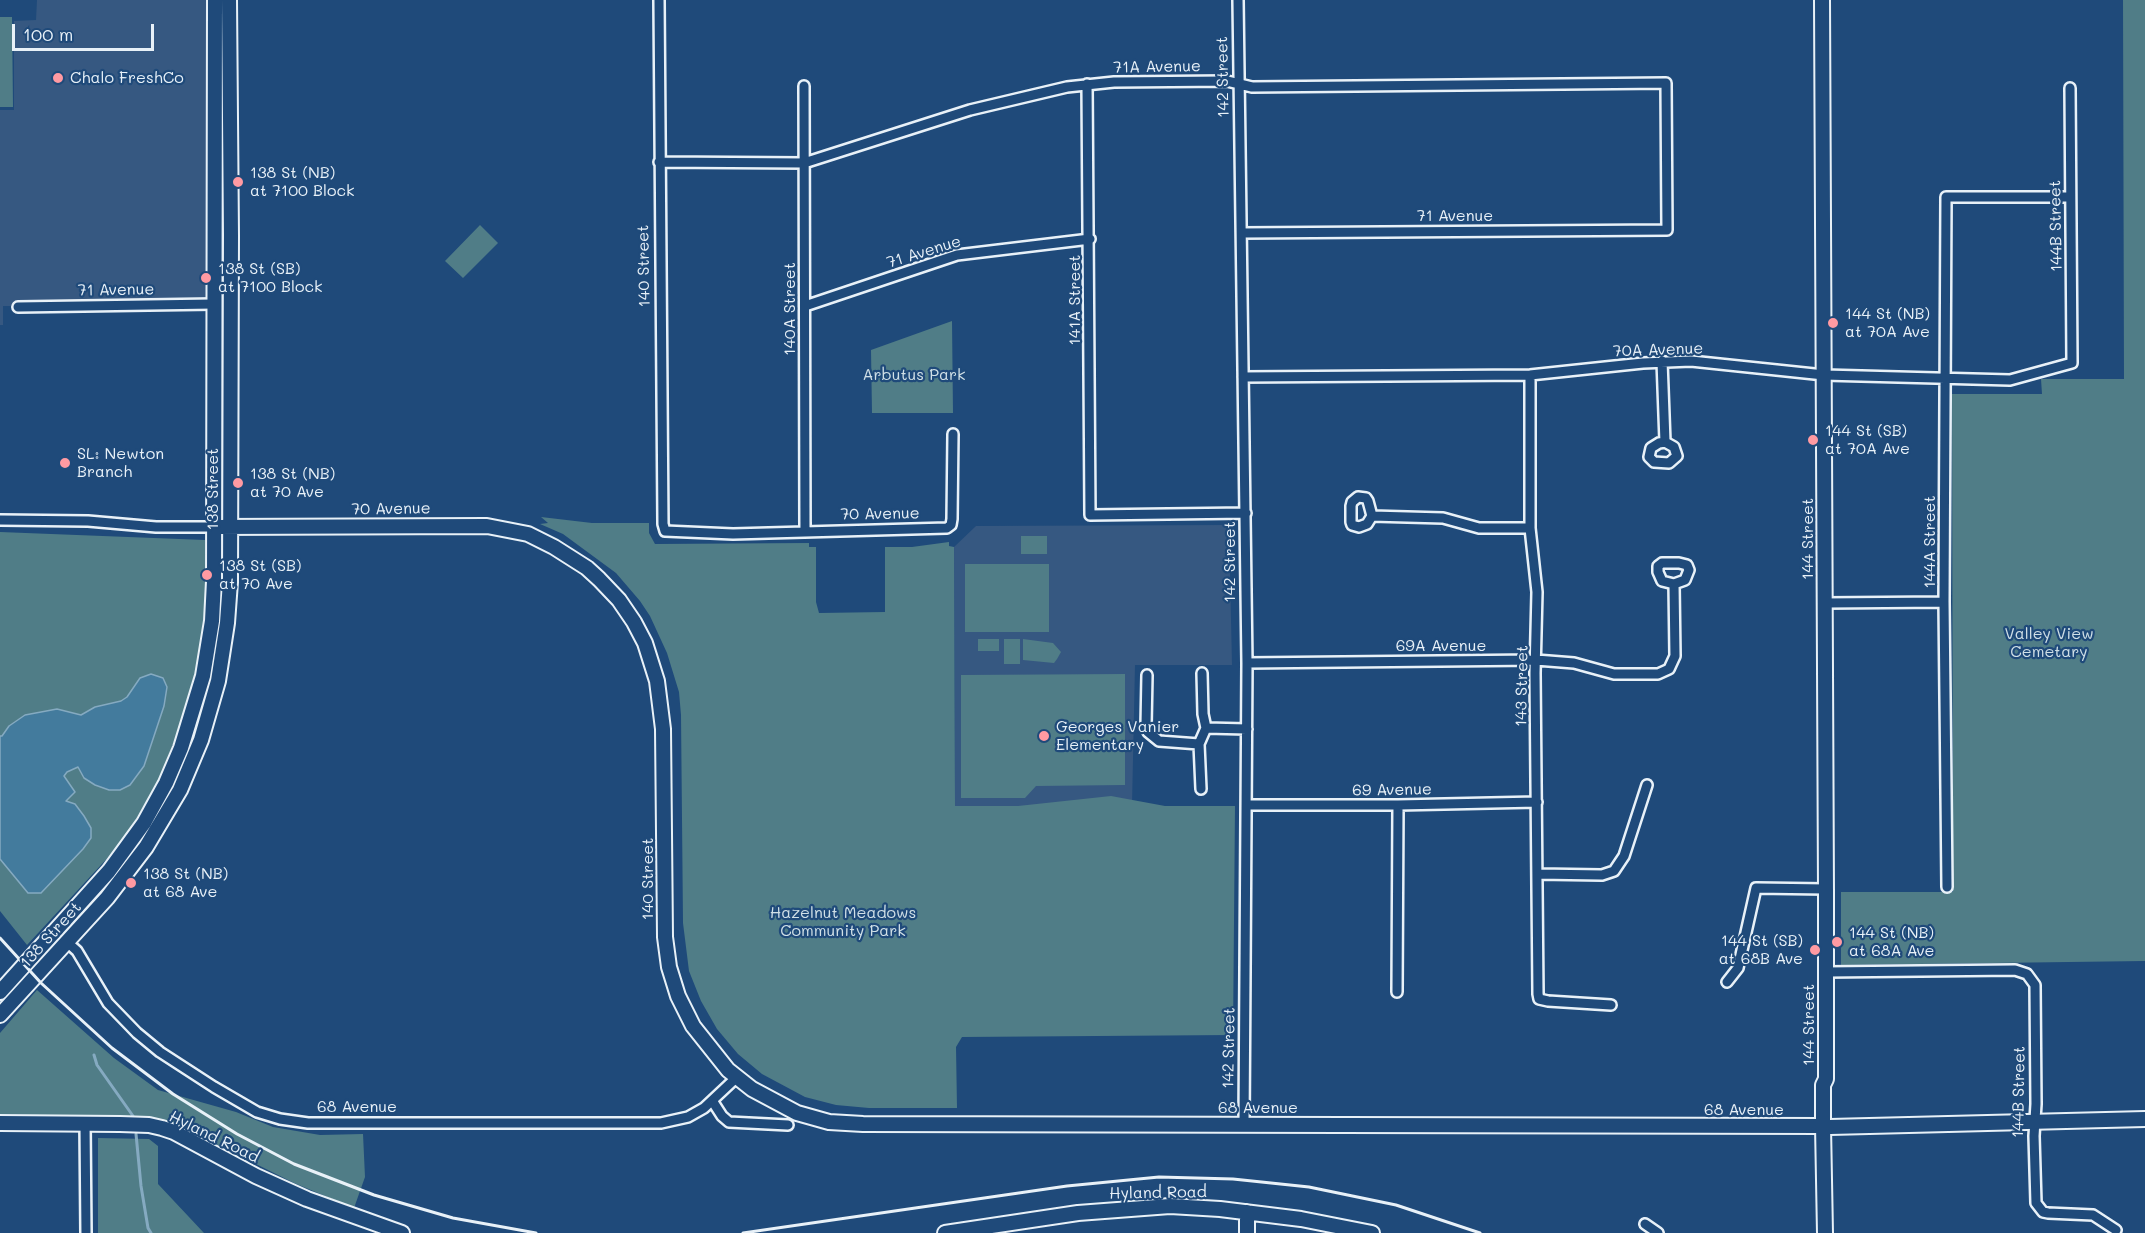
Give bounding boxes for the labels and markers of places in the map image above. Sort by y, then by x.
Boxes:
place label: Chalo FreshCo [70,68,184,88]
marker: Chalo FreshCo [51,71,65,85]
place label: 138 St (NB) at 7100 Block [250,163,354,201]
marker: 138 St (NB) at 7100 Block [231,175,245,189]
place label: 138 St (SB) at 7100 Block [218,259,322,297]
marker: 138 St (SB) at 7100 Block [199,271,213,285]
place label: 144 St (NB) at 70A Ave [1845,304,1930,342]
marker: 144 St (NB) at 70A Ave [1826,316,1840,330]
place label: 144 St (SB) at 70A Ave [1825,421,1910,459]
marker: 144 St (SB) at 70A Ave [1806,433,1820,447]
place label: SL: Newton Branch [77,444,164,482]
marker: SL: Newton Branch [58,456,72,470]
place label: 138 St (NB) at 70 Ave [250,464,335,502]
marker: 138 St (NB) at 70 Ave [231,476,245,490]
place label: 138 St (SB) at 70 Ave [219,556,301,594]
marker: 138 St (SB) at 70 Ave [200,568,214,582]
place label: Georges Vanier Elementary [1056,717,1179,755]
marker: Georges Vanier Elementary [1037,729,1051,743]
place label: 138 St (NB) at 68 Ave [143,864,228,902]
marker: 138 St (NB) at 68 Ave [124,876,138,890]
place label: 144 St (NB) at 68A Ave [1849,923,1935,961]
place label: 144 St (SB) at 68B Ave [1719,931,1803,969]
marker: 144 St (NB) at 68A Ave [1830,935,1844,949]
marker: 144 St (SB) at 68B Ave [1808,943,1822,957]

